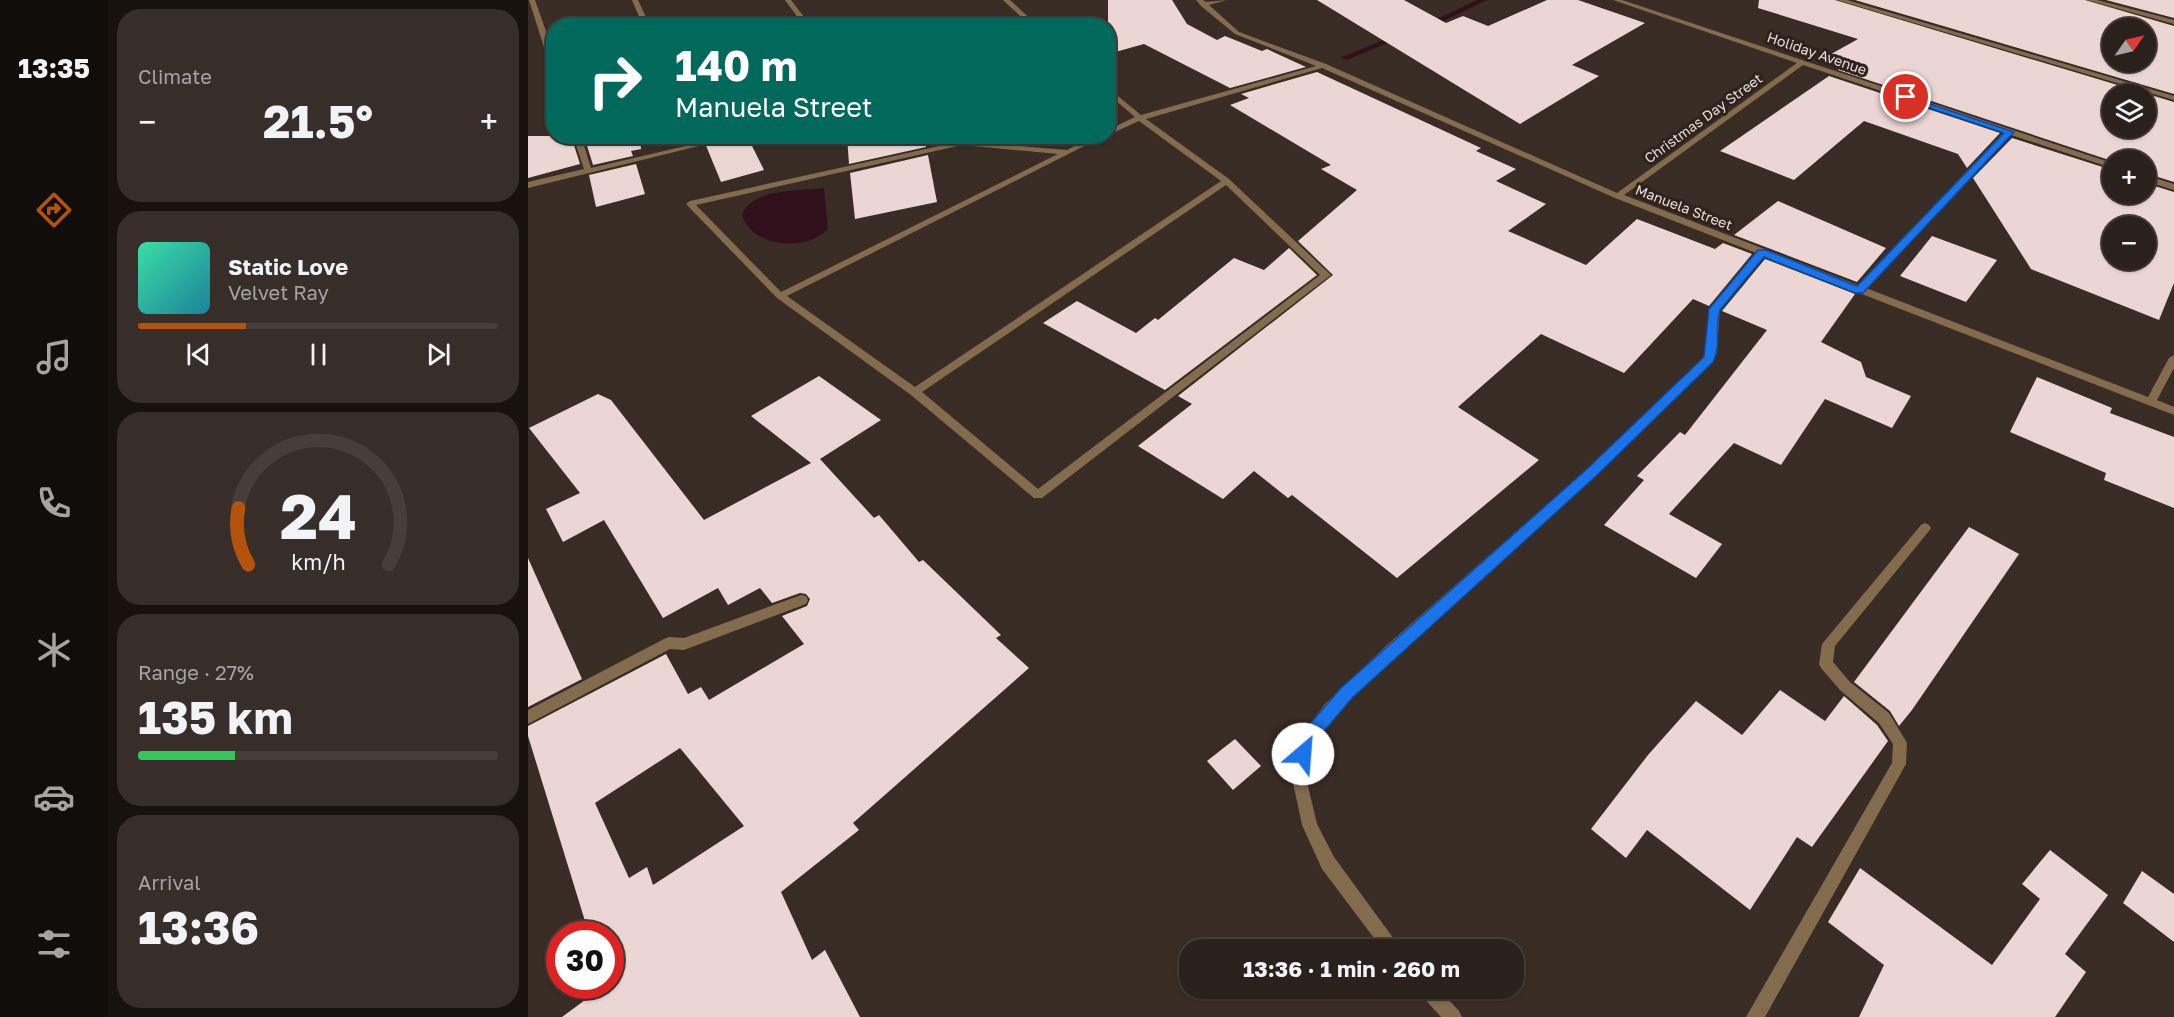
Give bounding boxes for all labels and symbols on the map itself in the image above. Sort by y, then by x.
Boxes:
north arrow [2102,18,2156,72]
street label: Holiday Avenue [1765,28,1869,78]
street label: Christmas Day Street [1641,69,1765,167]
pin [1880,71,1931,122]
street label: Manuela Street [1633,181,1735,233]
position arrow [1271,722,1335,786]
speed limit sign: 30 [546,921,624,999]

